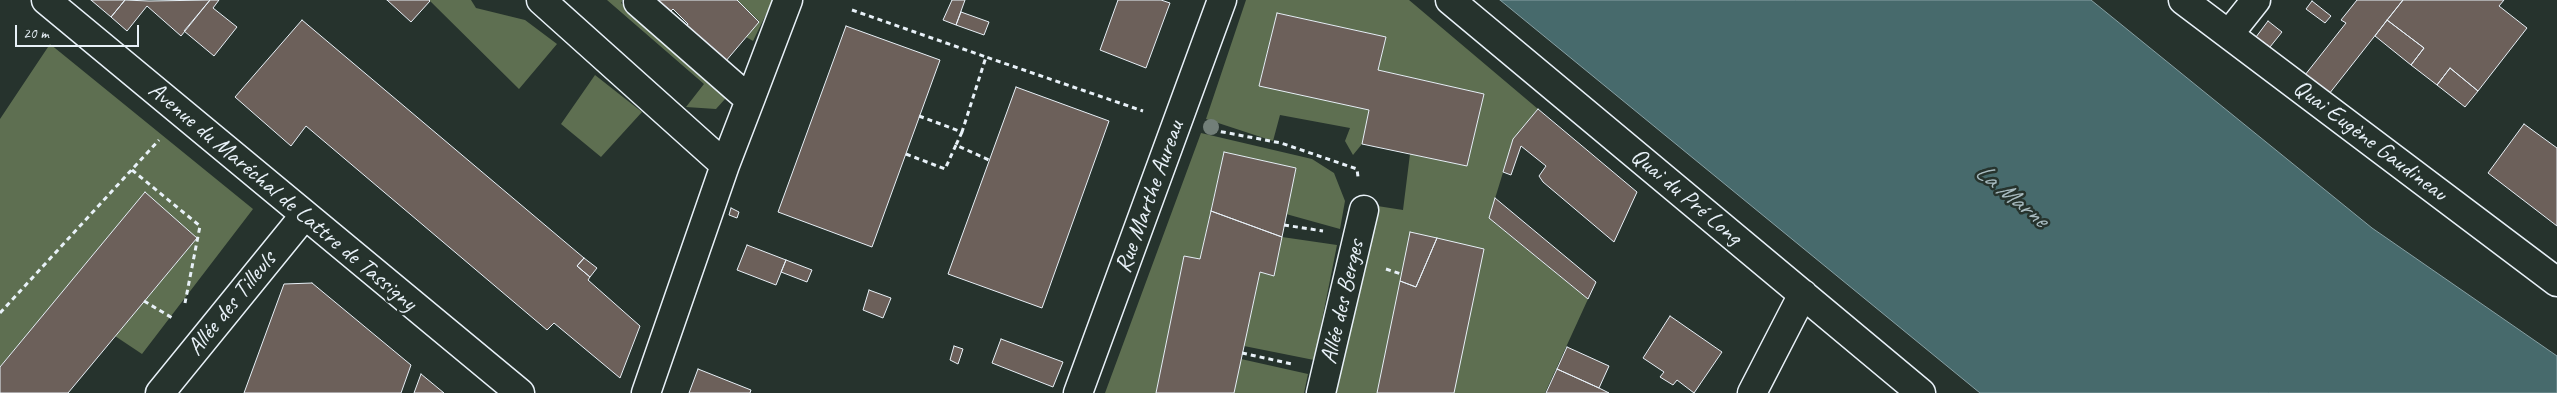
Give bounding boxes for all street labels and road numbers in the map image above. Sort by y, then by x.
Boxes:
street label: Quai Eugène Gaudineau [2287,74,2453,208]
street label: Avenue du Maréchal de Lattre de Tassigny [142,76,422,318]
street label: Rue Marthe Aureau [1109,117,1191,277]
street label: Quai du Pré Long [1625,142,1747,252]
street label: Allée des Berges [1315,237,1371,367]
street label: Allée des Tilleuls [181,246,283,362]

